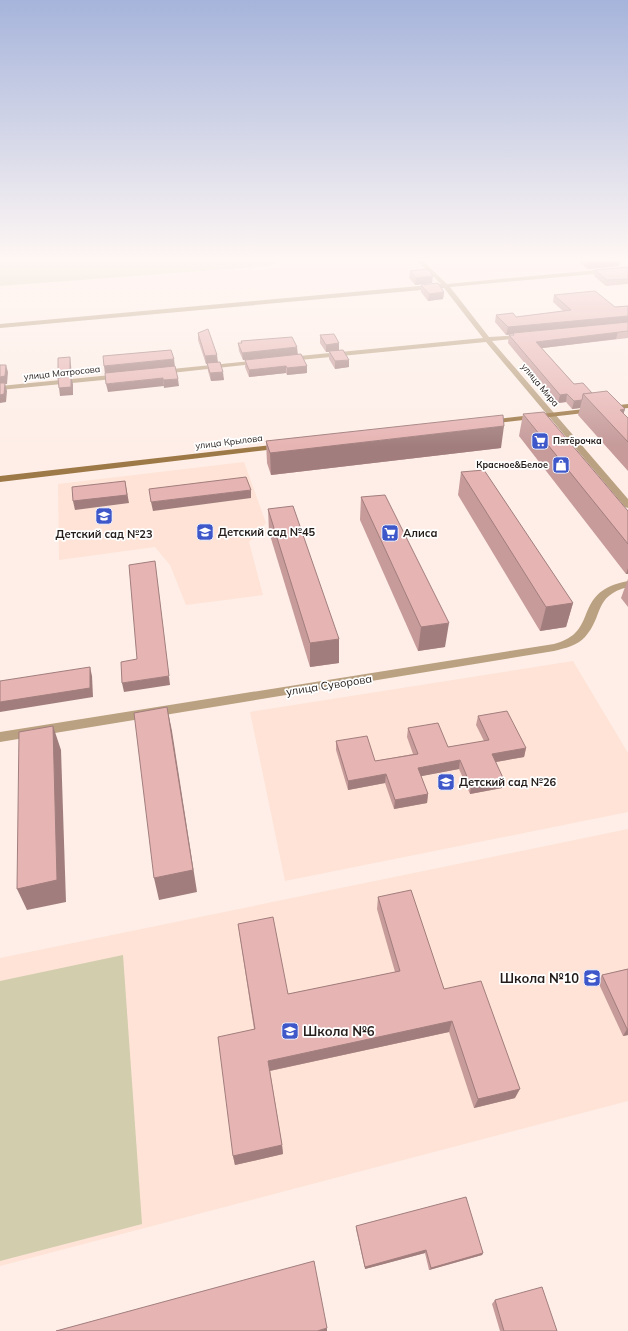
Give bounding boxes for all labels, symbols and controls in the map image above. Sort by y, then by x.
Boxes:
street label: улица Мира [518,361,562,409]
street label: улица Матросова [23,363,101,383]
supermarket icon: Пятёрочка [530,431,550,451]
street label: улица Крылова [195,432,263,452]
place label: Пятёрочка [553,435,602,446]
shop icon: Красное&Белое [551,455,571,475]
place label: Красное&Белое [476,459,548,470]
school or university icon: Детский сад №23 [94,506,114,526]
school or university icon: Детский сад №45 [195,522,215,542]
supermarket icon: Алиса [380,523,400,543]
place label: Детский сад №45 [218,525,316,539]
place label: Алиса [403,526,437,540]
place label: Детский сад №23 [55,527,153,541]
street label: улица Суворова [285,671,373,699]
school or university icon: Детский сад №26 [436,772,456,792]
place label: Детский сад №26 [459,775,557,789]
school or university icon: Школа №10 [582,968,602,988]
place label: Школа №10 [500,970,579,986]
school or university icon: Школа №6 [280,1021,300,1041]
place label: Школа №6 [303,1023,375,1039]

